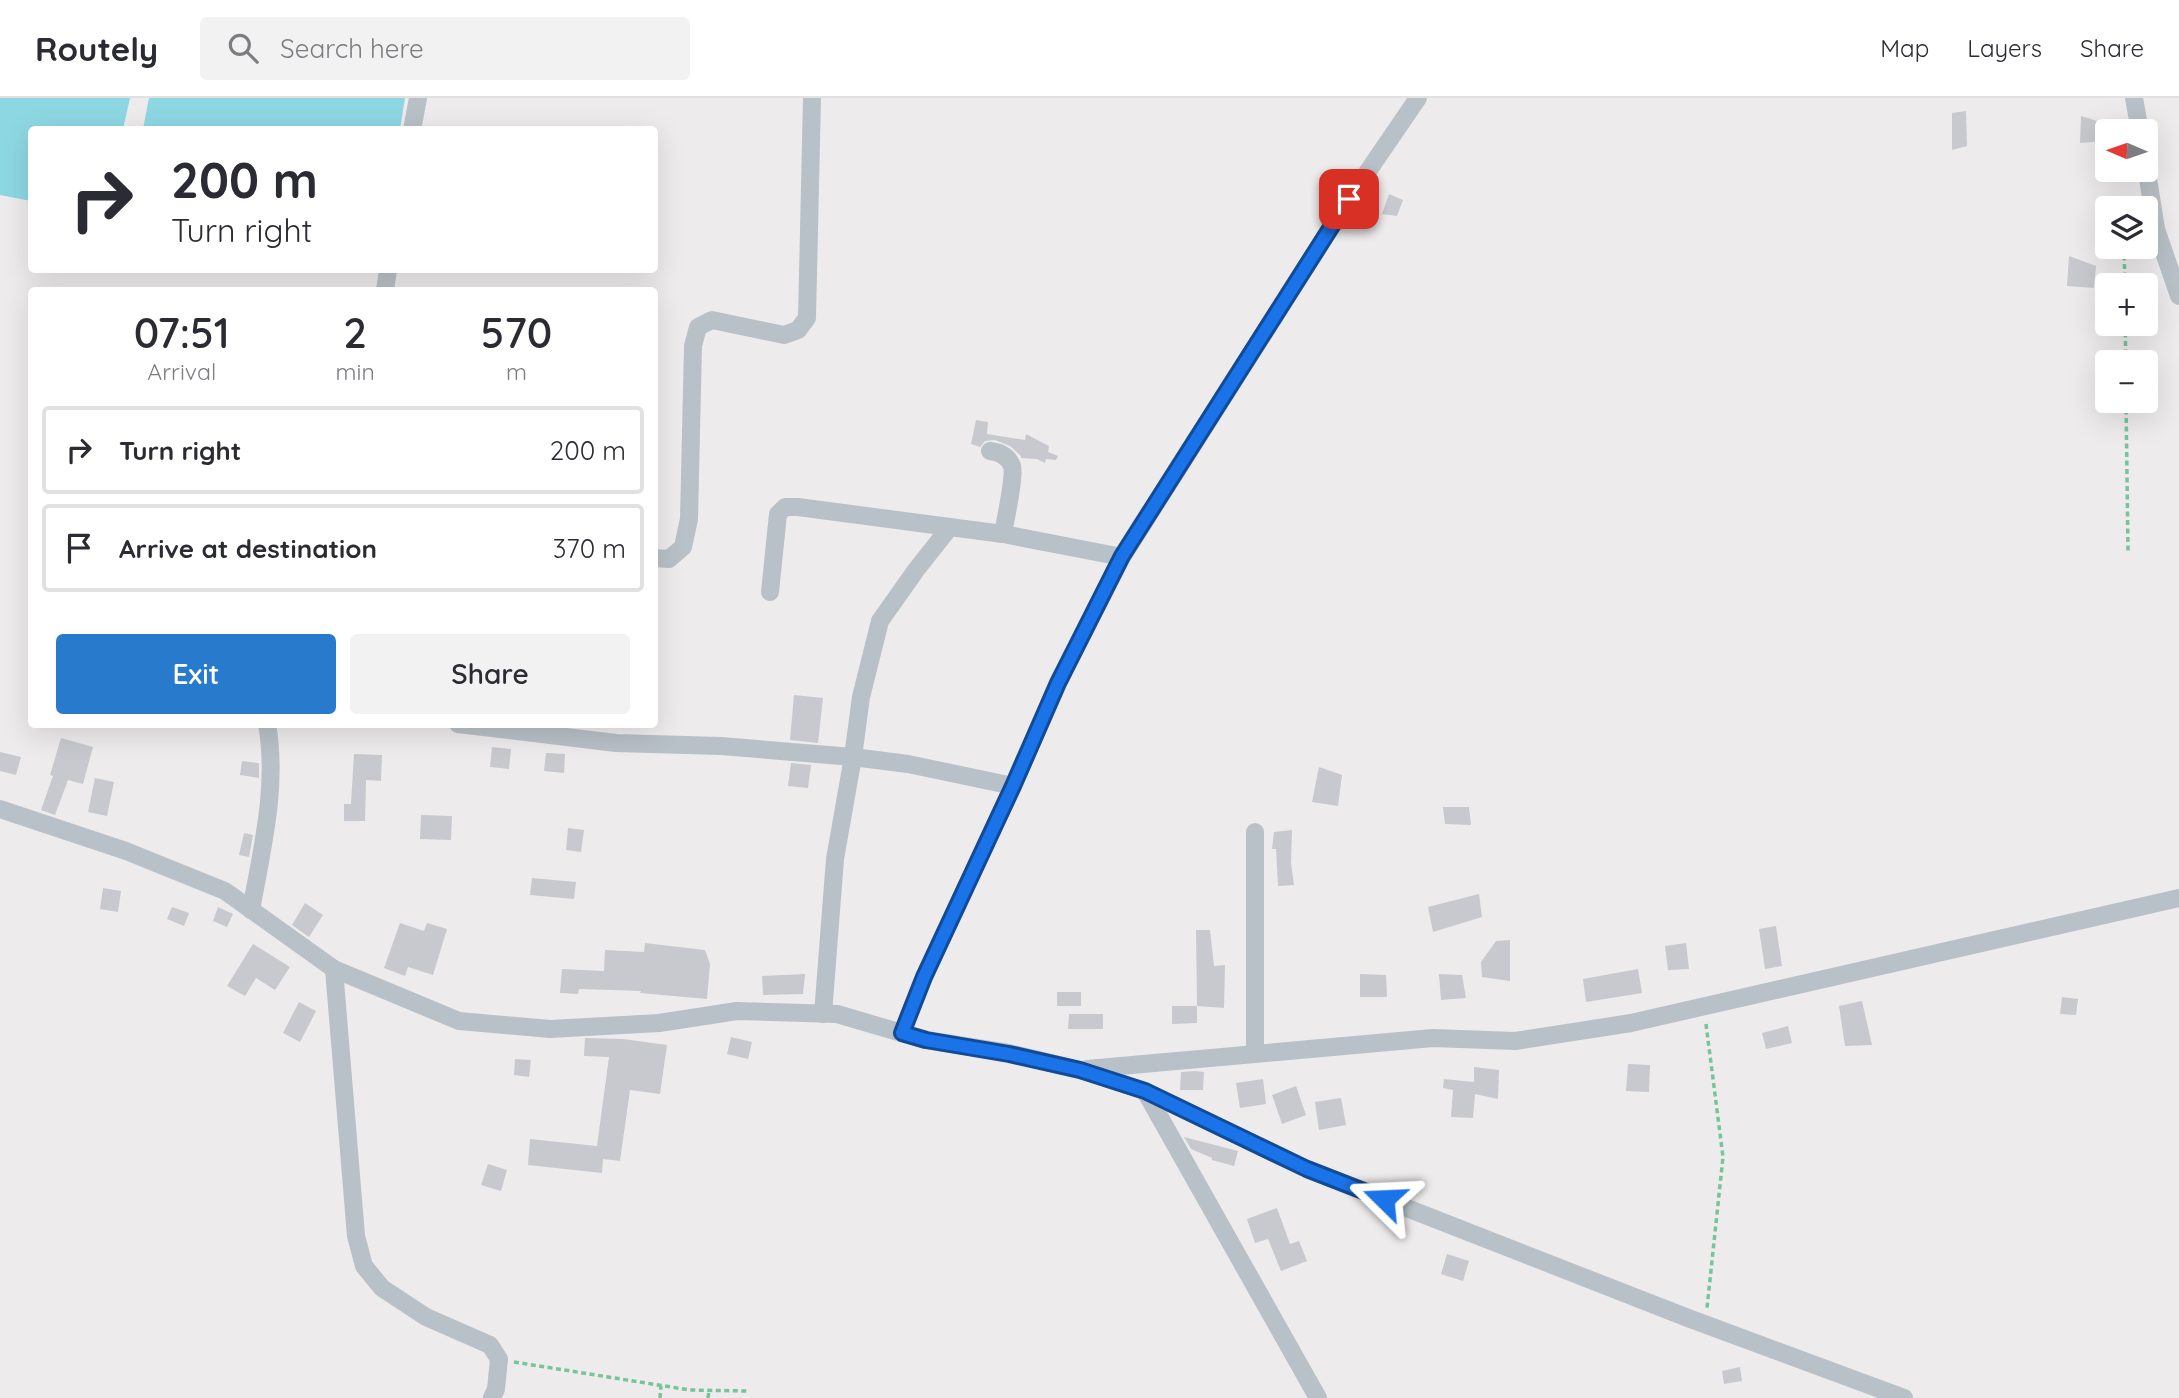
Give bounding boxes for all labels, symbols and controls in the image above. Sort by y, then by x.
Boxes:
search box [200,17,690,80]
text: Routely [35,28,158,69]
icon: search [224,29,262,67]
text: Search here [280,32,424,65]
text: Map [1880,33,1929,63]
text: Layers [1967,33,2042,63]
text: Share [2080,33,2144,63]
north arrow [2095,119,2158,182]
map controls [2095,119,2158,413]
text: 200 m [171,149,318,210]
icon: right [56,154,147,245]
pin [1319,169,1379,229]
icon: arrive [1330,180,1368,218]
button: layers [2095,196,2158,259]
text: Turn right [171,210,312,250]
button: + [2095,273,2158,336]
text: 07:51 [134,306,230,359]
text: 2 [343,306,367,359]
text: 570 [480,306,552,359]
button: − [2095,350,2158,413]
text: Arrival [147,357,216,386]
text: min [336,357,375,386]
text: m [506,357,527,386]
icon: right [60,431,98,469]
text: Turn right [119,434,241,467]
text: 200 m [550,434,626,467]
icon: arrive [60,529,98,567]
text: Arrive at destination [119,532,377,565]
text: 370 m [553,532,626,565]
button: Exit [56,634,336,714]
button: Share [350,634,630,714]
position arrow [1347,1162,1421,1236]

